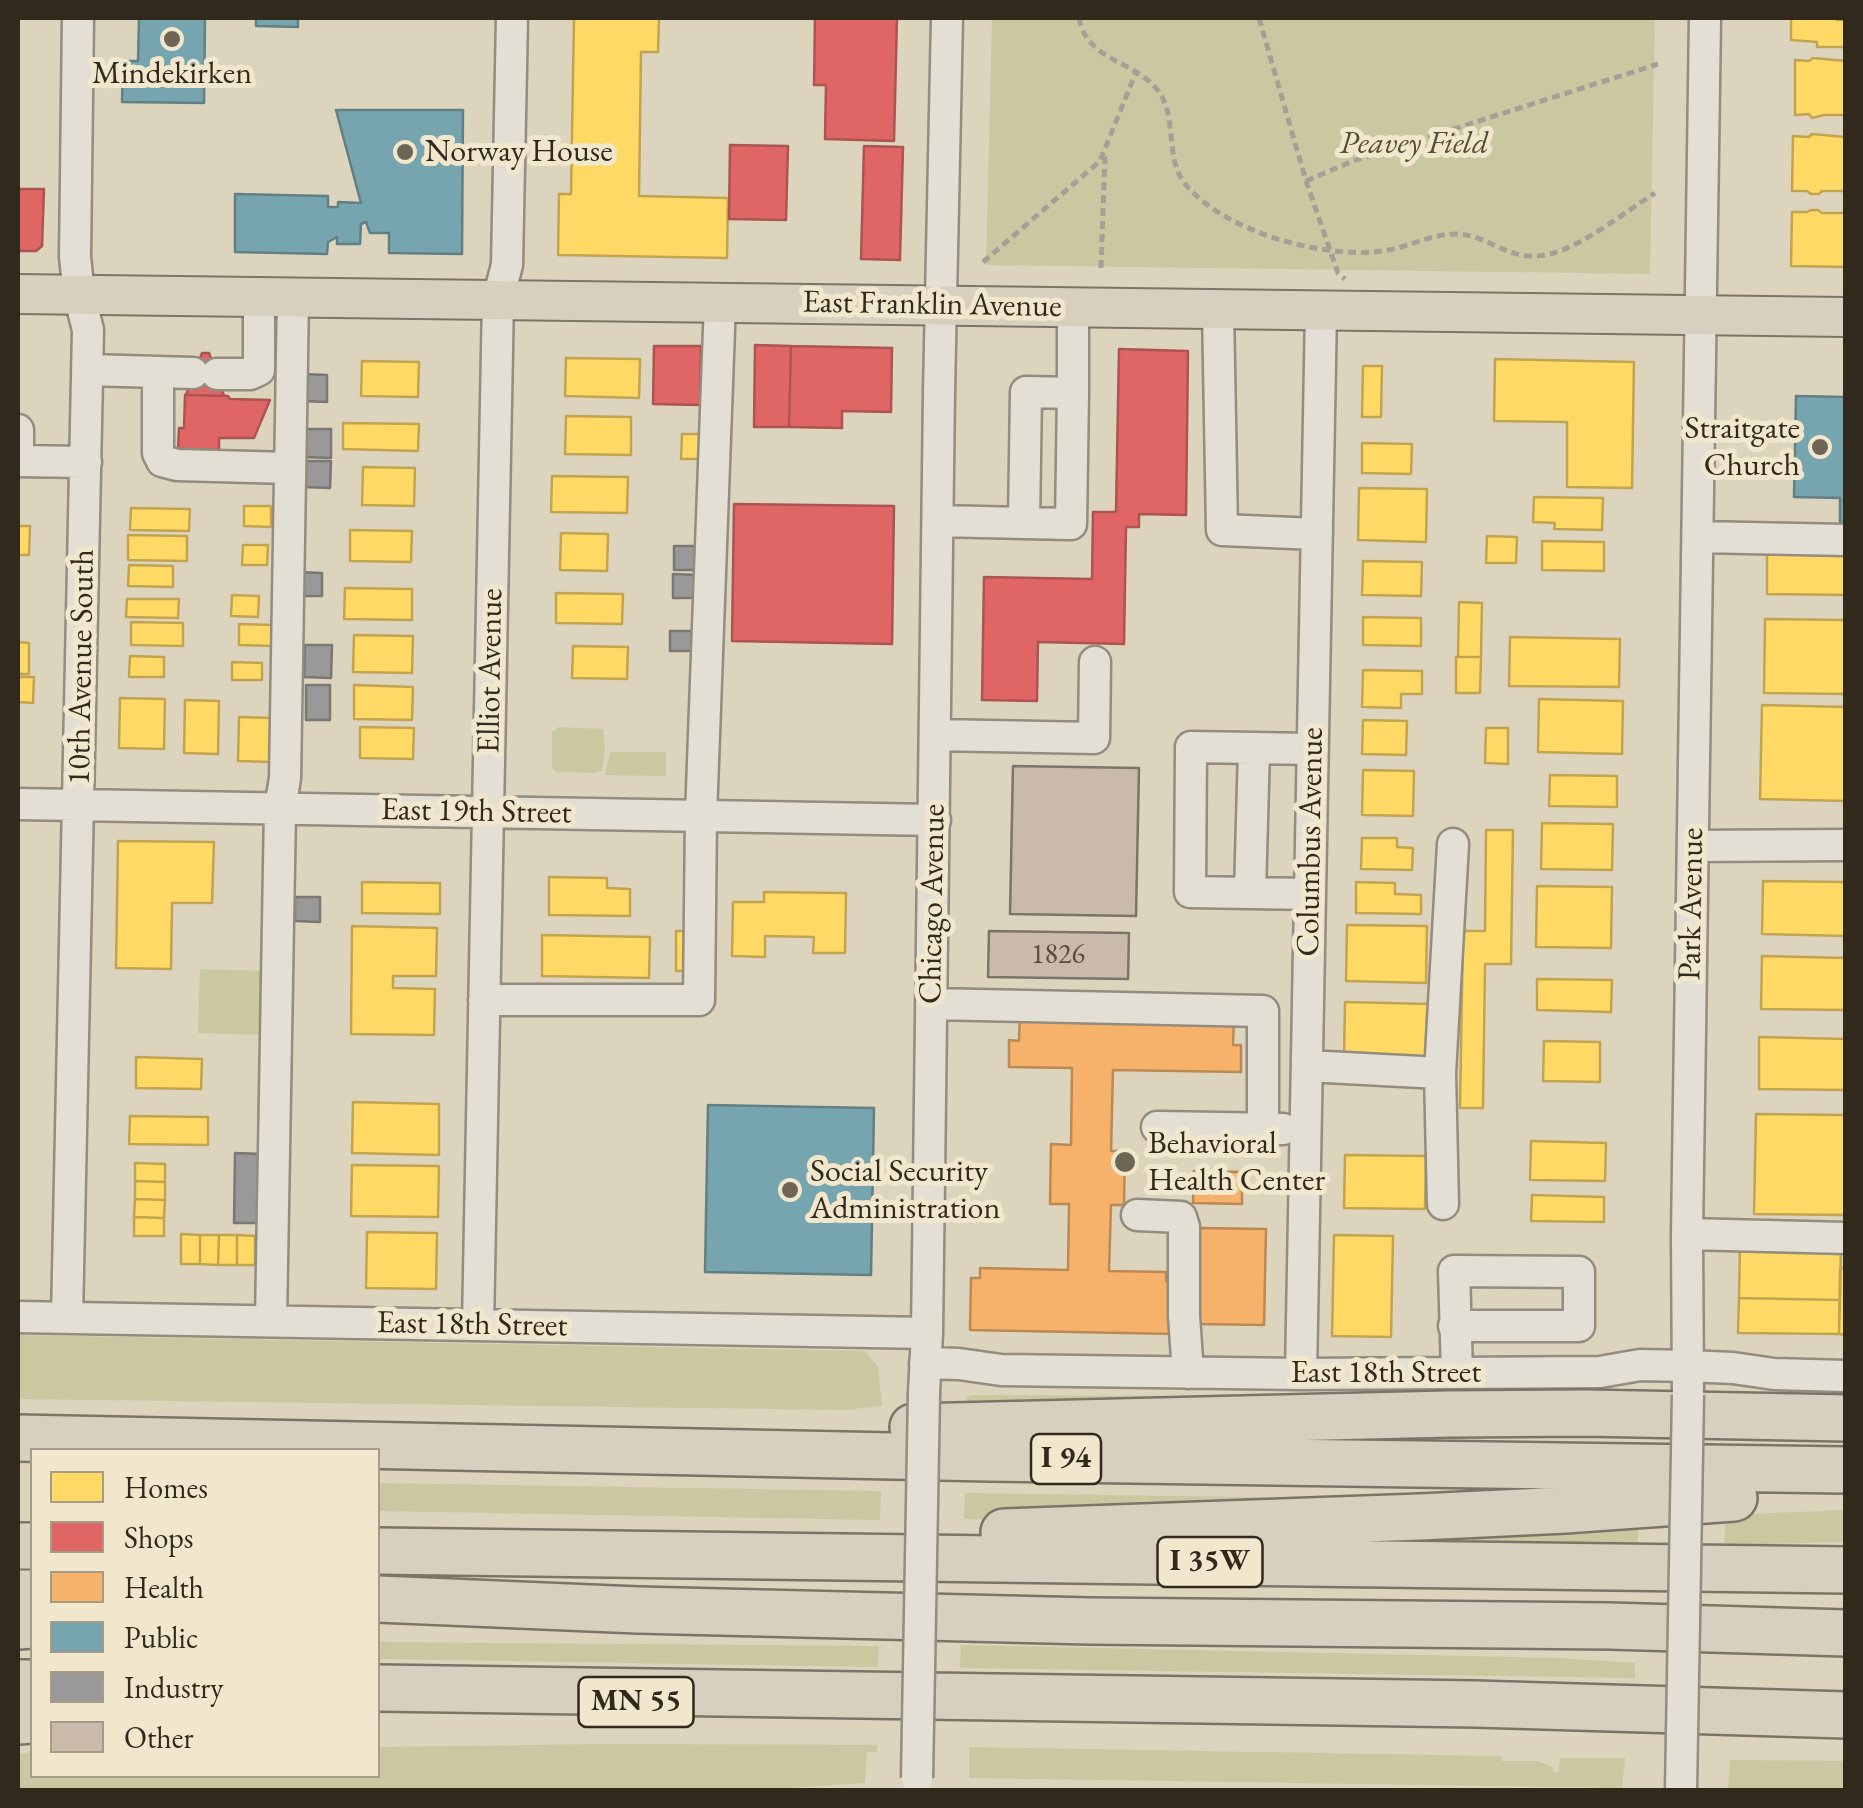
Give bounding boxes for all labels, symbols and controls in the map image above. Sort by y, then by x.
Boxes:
marker: Mindekirken [161,28,183,50]
place label: Mindekirken [92,55,252,93]
park label: Peavey Field [1340,125,1488,163]
place label: Norway House [425,133,613,171]
marker: Norway House [394,141,416,163]
street label: East Franklin Avenue [802,284,1062,326]
place label: Straitgate Church [1685,410,1800,485]
marker: Straitgate Church [1809,436,1831,458]
street label: 10th Avenue South [61,549,103,785]
street label: Elliot Avenue [470,588,512,754]
street label: Columbus Avenue [1290,727,1332,957]
street label: East 19th Street [380,791,572,833]
street label: Chicago Avenue [912,804,954,1004]
street label: Park Avenue [1671,827,1713,981]
house number: 1826 [1031,938,1085,972]
place label: Behavioral Health Center [1148,1125,1325,1200]
marker: Behavioral Health Center [1112,1149,1138,1175]
place label: Social Security Administration [810,1153,1000,1228]
marker: Social Security Administration [779,1179,801,1201]
street label: East 18th Street [376,1304,568,1346]
street label: East 18th Street [1291,1354,1481,1392]
road number: I 94 [1031,1434,1101,1484]
legend [30,1448,380,1778]
text: Homes [124,1468,208,1507]
text: Shops [124,1518,194,1557]
road number: I 35W [1158,1537,1262,1587]
text: Health [124,1568,204,1607]
text: Public [124,1618,198,1657]
text: Industry [124,1668,223,1707]
road number: MN 55 [578,1677,694,1727]
text: Other [124,1718,193,1757]

